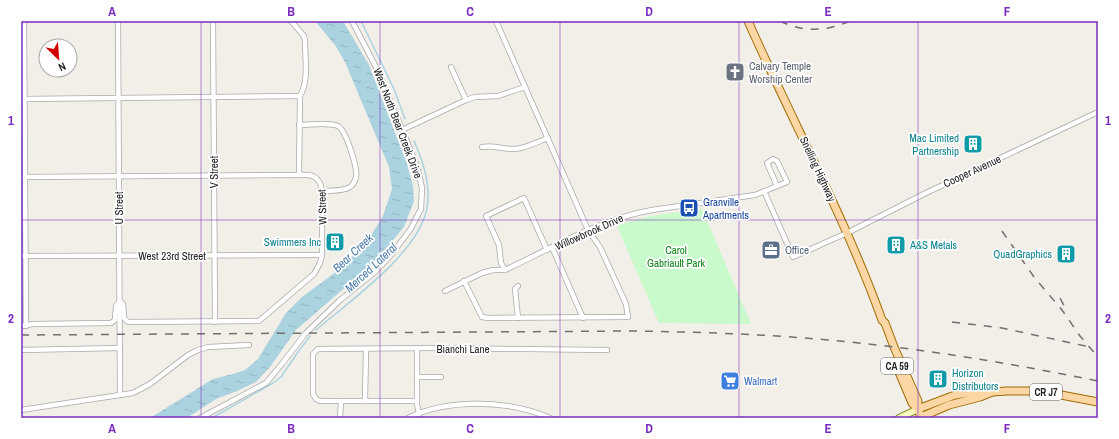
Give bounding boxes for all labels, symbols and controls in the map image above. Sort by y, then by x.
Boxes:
text: A [108,3,116,20]
text: B [287,3,295,20]
text: C [466,3,474,20]
text: D [645,3,653,20]
text: E [824,3,832,20]
text: F [1004,3,1011,20]
north arrow [38,38,78,78]
text: N [56,59,68,75]
place label: Calvary Temple Worship Center [749,59,812,86]
church icon: Calvary Temple Worship Center [724,61,746,83]
street label: West North Bear Creek Drive [370,66,426,180]
text: 1 [8,112,14,129]
text: 1 [1105,112,1111,129]
place label: Mac Limited Partnership [909,131,959,158]
building icon: Mac Limited Partnership [962,133,984,155]
street label: Snelling Highway [797,134,839,204]
street label: Cooper Avenue [941,152,1003,190]
street label: V Street [207,155,221,188]
street label: W Street [314,189,330,225]
street label: U Street [112,191,126,225]
place label: Granville Apartments [702,195,750,222]
bus stop icon: Granville Apartments [678,197,700,219]
street label: Willowbrook Drive [553,211,625,253]
water label: Bear Creek [329,229,377,276]
building icon: Swimmers Inc [324,231,346,253]
building icon: A&S Metals [885,234,907,256]
place label: Swimmers Inc [264,235,321,249]
place label: A&S Metals [909,238,958,252]
water label: Merced Lateral [342,239,401,296]
office icon: Office [760,239,782,261]
park label: Carol Gabriault Park [647,243,706,270]
place label: Office [785,243,809,257]
building icon: QuadGraphics [1055,243,1077,265]
place label: QuadGraphics [993,247,1052,261]
street label: West 23rd Street [138,249,206,263]
text: 2 [8,310,14,327]
text: 2 [1105,310,1111,327]
street label: Bianchi Lane [436,342,490,356]
road number: CA 59 [881,358,913,374]
place label: Horizon Distributors [952,366,999,393]
building icon: Horizon Distributors [927,368,949,390]
supermarket icon: Walmart [719,370,741,392]
place label: Walmart [744,374,778,388]
road number: CR J7 [1030,384,1062,400]
text: A [108,420,116,437]
text: B [287,420,295,437]
text: C [466,420,474,437]
text: D [645,420,653,437]
text: E [824,420,832,437]
text: F [1004,420,1011,437]

